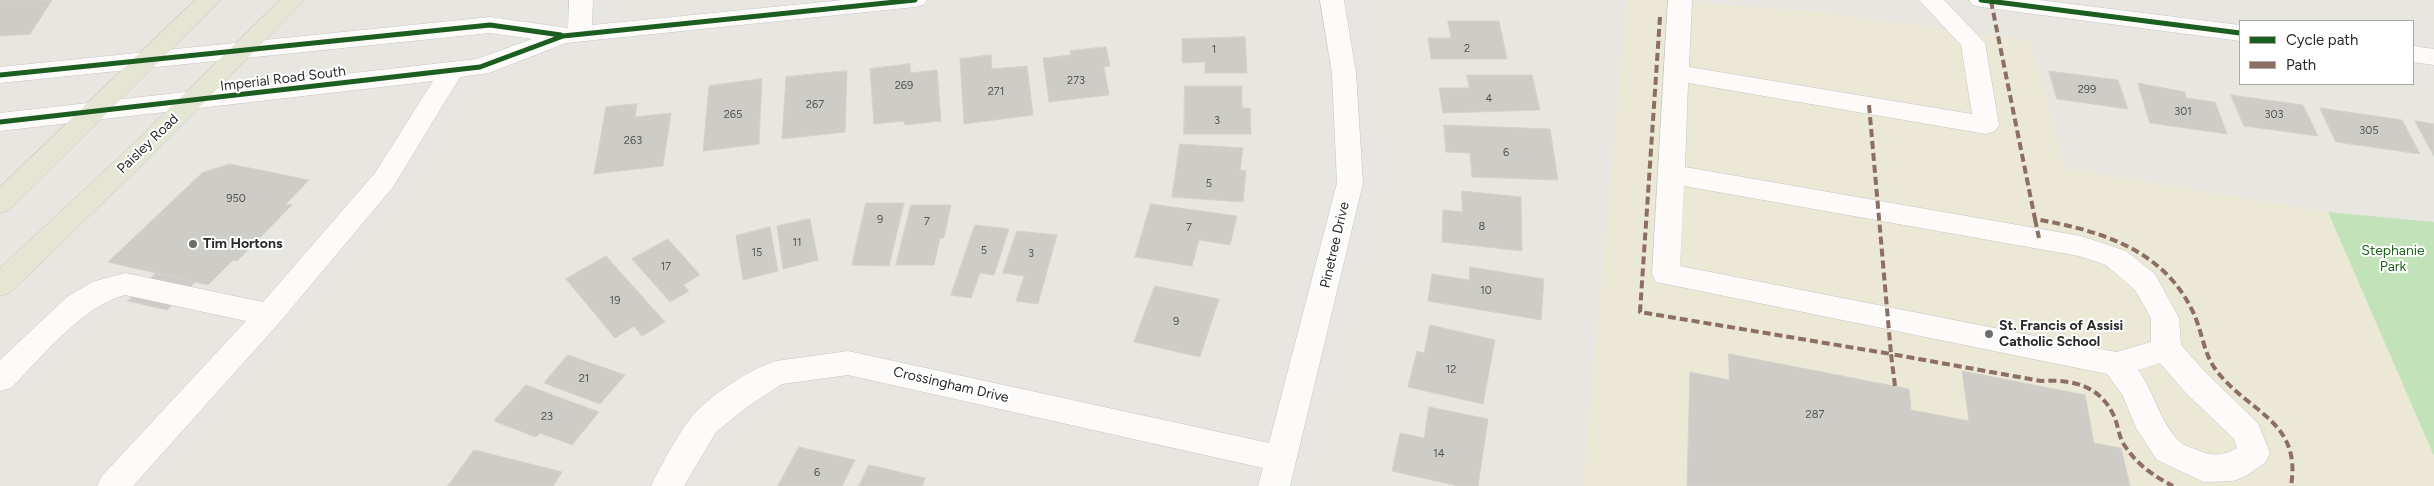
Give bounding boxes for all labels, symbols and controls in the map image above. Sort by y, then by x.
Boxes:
legend [2239,20,2414,85]
text: Cycle path [2286,31,2358,49]
house number: 2 [1464,42,1470,56]
house number: 1 [1212,43,1216,57]
text: Path [2286,56,2316,74]
street label: Imperial Road South [219,63,347,95]
house number: 273 [1067,74,1085,88]
house number: 269 [895,79,913,93]
house number: 299 [2078,83,2096,97]
house number: 271 [988,85,1004,99]
house number: 4 [1486,92,1492,106]
house number: 267 [806,98,824,112]
house number: 301 [2174,105,2192,119]
house number: 265 [724,108,742,122]
house number: 303 [2264,108,2284,122]
street label: Paisley Road [114,111,182,177]
house number: 3 [1214,114,1220,128]
house number: 305 [2359,124,2379,138]
house number: 263 [624,134,642,148]
house number: 6 [1503,146,1509,160]
house number: 5 [1206,177,1212,191]
house number: 950 [226,192,246,206]
street label: Pinetree Drive [1317,200,1353,290]
house number: 9 [877,213,883,227]
house number: 7 [924,215,930,229]
house number: 8 [1479,220,1485,234]
house number: 7 [1186,221,1192,235]
place label: Tim Hortons [203,236,282,252]
house number: 11 [792,236,802,250]
marker: Tim Hortons [187,238,199,250]
park label: Stephanie Park [2361,243,2425,276]
house number: 5 [981,244,987,258]
house number: 15 [752,246,762,260]
house number: 3 [1028,247,1034,261]
house number: 17 [661,260,671,274]
house number: 10 [1480,284,1492,298]
house number: 19 [610,294,620,308]
house number: 9 [1173,315,1179,329]
place label: St. Francis of Assisi Catholic School [1999,318,2123,351]
marker: St. Francis of Assisi Catholic School [1983,328,1995,340]
house number: 12 [1446,363,1456,377]
street label: Crossingham Drive [892,364,1010,406]
house number: 21 [579,372,589,386]
house number: 287 [1806,408,1824,422]
house number: 23 [541,410,553,424]
house number: 14 [1433,447,1445,461]
house number: 6 [814,466,820,480]

